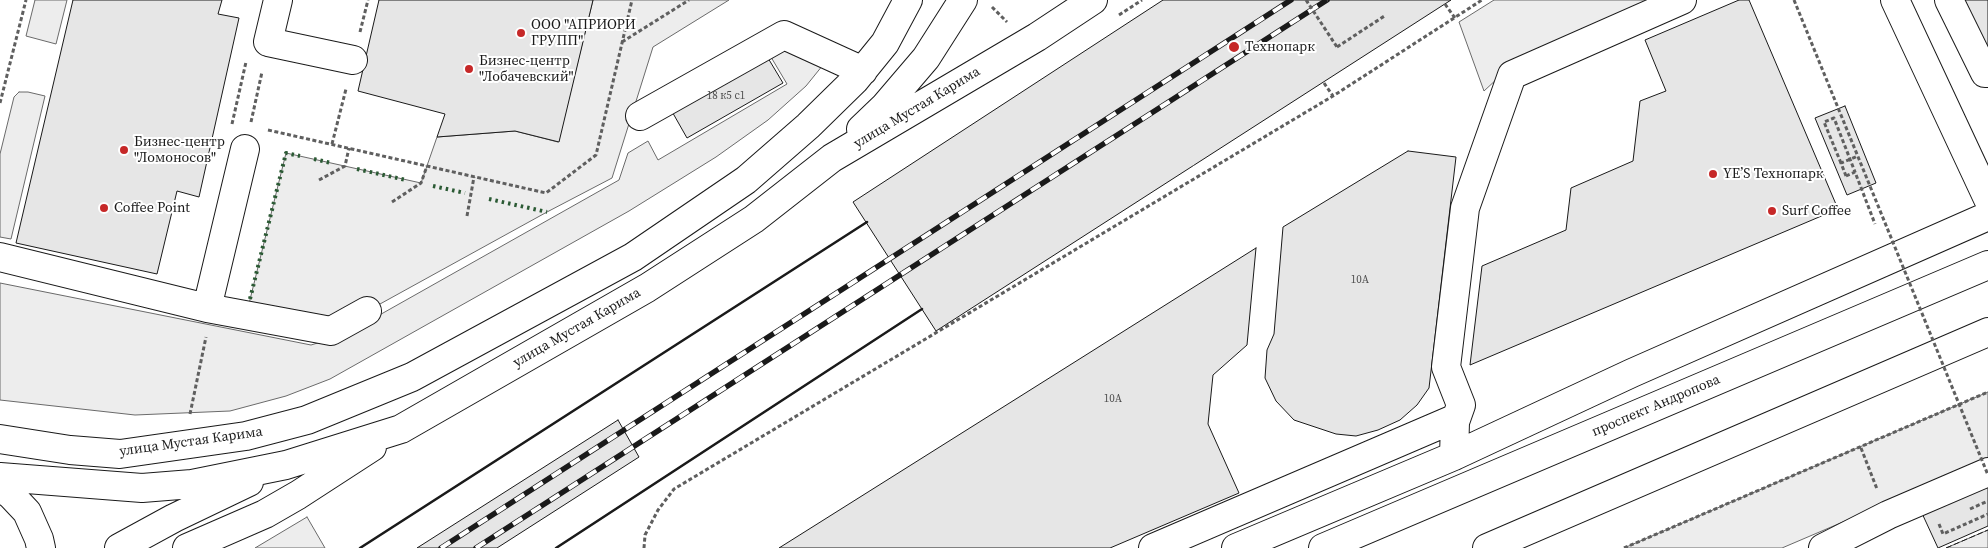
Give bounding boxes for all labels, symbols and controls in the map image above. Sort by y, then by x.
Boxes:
place label: ООО "АПРИОРИ ГРУПП" [531,17,636,49]
marker: ООО "АПРИОРИ ГРУПП" [515,27,527,39]
place label: Технопарк [1245,39,1315,55]
marker: Технопарк [1227,40,1241,54]
place label: Бизнес-центр "Лобачевский" [479,53,573,85]
marker: Бизнес-центр "Лобачевский" [463,63,475,75]
street label: улица Мустая Карима [851,64,983,152]
house number: 18 к5 с1 [707,89,745,103]
place label: Бизнес-центр "Ломоносов" [134,134,225,166]
marker: Бизнес-центр "Ломоносов" [118,144,130,156]
place label: YE’S Технопарк [1723,166,1824,182]
marker: YE’S Технопарк [1707,168,1719,180]
place label: Coffee Point [114,200,190,216]
marker: Coffee Point [98,202,110,214]
place label: Surf Coffee [1782,203,1851,219]
marker: Surf Coffee [1766,205,1778,217]
house number: 10А [1351,273,1369,287]
street label: улица Мустая Карима [510,285,644,371]
street label: проспект Андропова [1589,371,1723,441]
house number: 10А [1104,392,1122,406]
street label: улица Мустая Карима [118,424,264,460]

